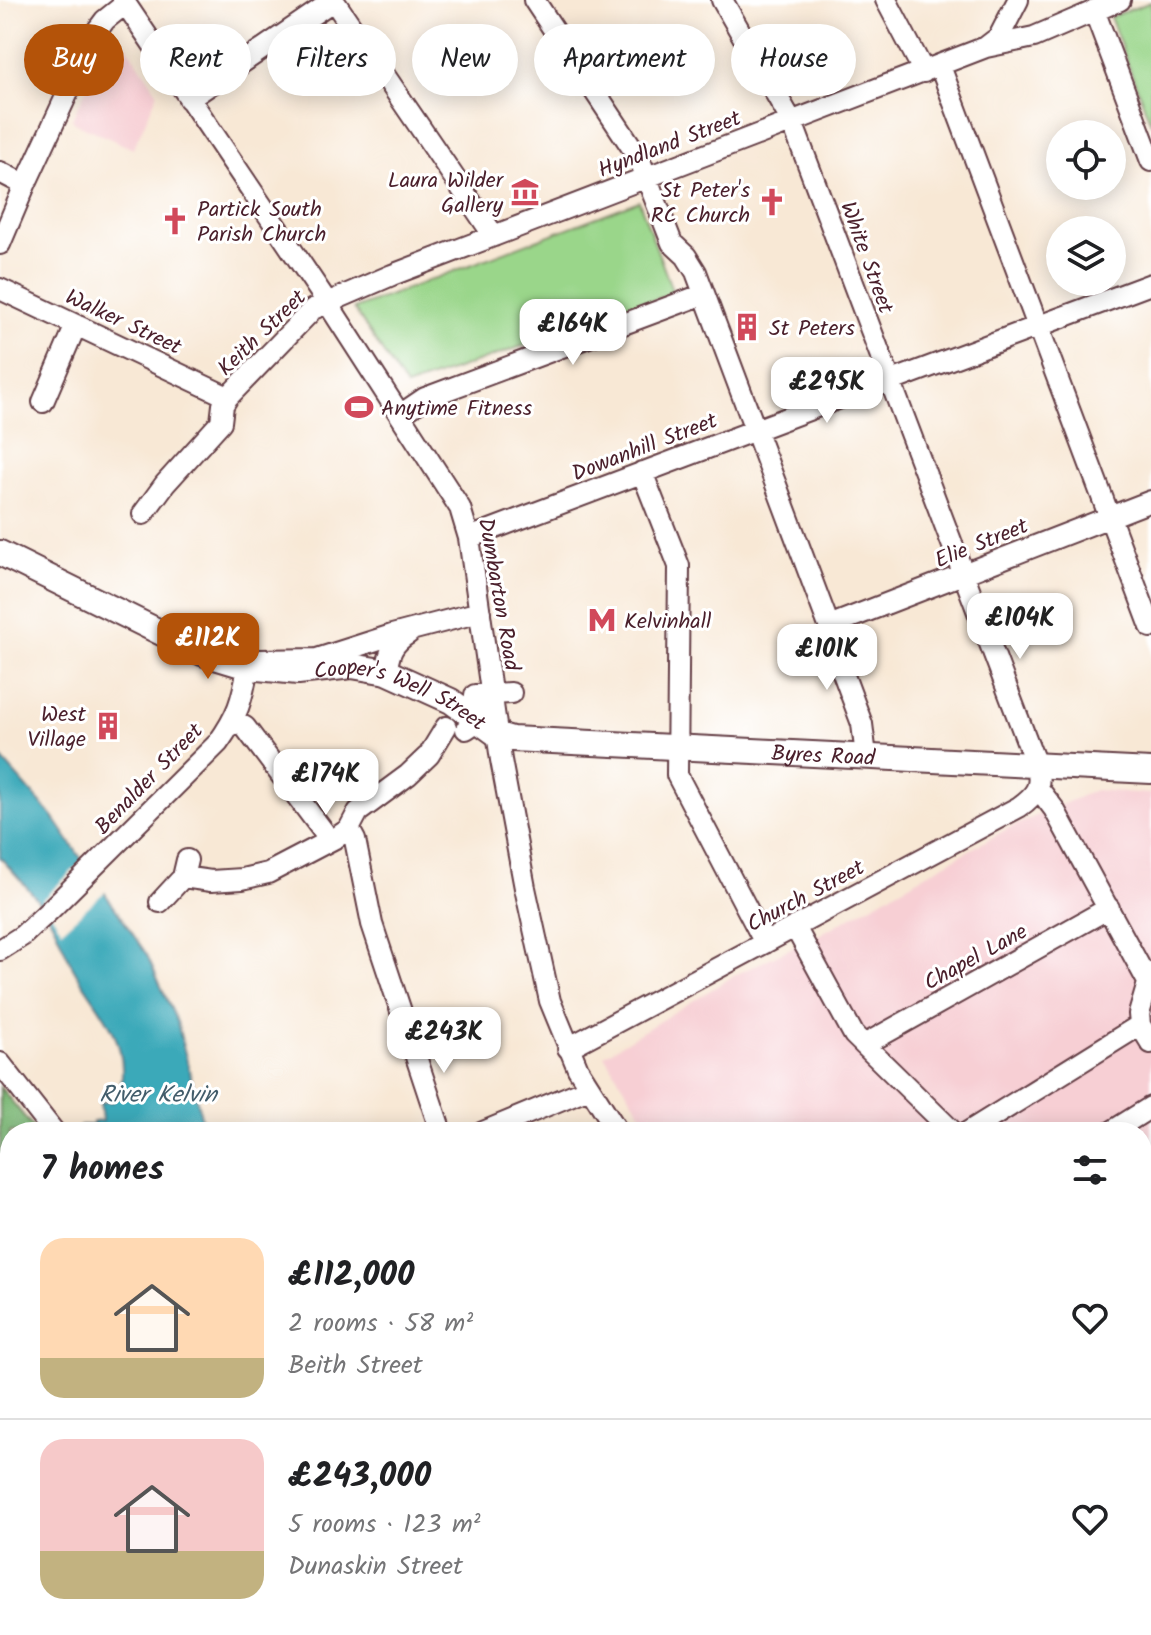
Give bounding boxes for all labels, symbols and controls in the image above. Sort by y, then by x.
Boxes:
chip: Buy [24,24,124,96]
chip: Rent [140,24,251,96]
chip: Filters [267,24,396,96]
chip: New [412,24,518,96]
chip: Apartment [534,24,715,96]
chip: House [731,24,856,96]
street label: Hyndland Street [593,102,747,189]
map controls [1046,120,1126,296]
button: locate [1046,120,1126,200]
place label: Laura Wilder Gallery [388,164,505,224]
place label: St Peter's RC Church [651,174,751,234]
museum icon: Laura Wilder Gallery [510,177,540,207]
church icon: St Peter's RC Church [757,187,787,217]
place label: Partick South Parish Church [197,193,326,253]
street label: White Street [829,197,902,319]
church icon: Partick South Parish Church [160,206,190,236]
button: layers [1046,216,1126,296]
street label: Walker Street [59,281,187,366]
street label: Keith Street [210,282,316,386]
pin: £164K [517,299,629,367]
text: £164K [538,304,608,346]
building icon: St Peters [732,312,762,342]
place label: St Peters [769,312,856,347]
pin: £295K [771,357,883,425]
text: £295K [789,362,865,404]
sports icon: Anytime Fitness [344,392,374,422]
place label: Anytime Fitness [381,392,533,427]
street label: Dowanhill Street [567,404,723,492]
street label: Elie Street [930,510,1034,579]
street label: Dumbarton Road [467,515,528,675]
pin: £104K [964,593,1076,661]
text: £104K [985,598,1055,640]
metro station icon: Kelvinhall [587,605,617,635]
place label: Kelvinhall [624,605,712,640]
pin: £112K [152,613,264,681]
text: £112K [175,618,241,660]
pin: £101K [771,624,883,692]
text: £101K [795,629,859,671]
street label: Cooper's Well Street [312,650,493,741]
place label: West Village [28,698,86,758]
building icon: West Village [93,711,123,741]
street label: Benalder Street [87,715,213,844]
street label: Byres Road [770,737,877,777]
pin: £174K [270,749,382,817]
text: £174K [292,754,360,796]
street label: Church Street [741,851,872,943]
street label: Chapel Lane [918,915,1035,1001]
pin: £243K [388,1007,500,1075]
text: £243K [405,1012,483,1054]
water label: River Kelvin [99,1076,219,1115]
text: 7 homes [40,1143,164,1197]
icon: filters [1068,1148,1112,1192]
text: £112,000 [288,1249,414,1303]
icon: home [104,1270,200,1366]
icon: heart [1068,1296,1112,1340]
text: 2 rooms · 58 m² [288,1303,473,1345]
text: Beith Street [288,1345,423,1387]
text: £243,000 [288,1450,431,1504]
icon: home [104,1471,200,1567]
icon: heart [1068,1497,1112,1541]
text: 5 rooms · 123 m² [288,1504,481,1546]
text: Dunaskin Street [288,1546,463,1588]

